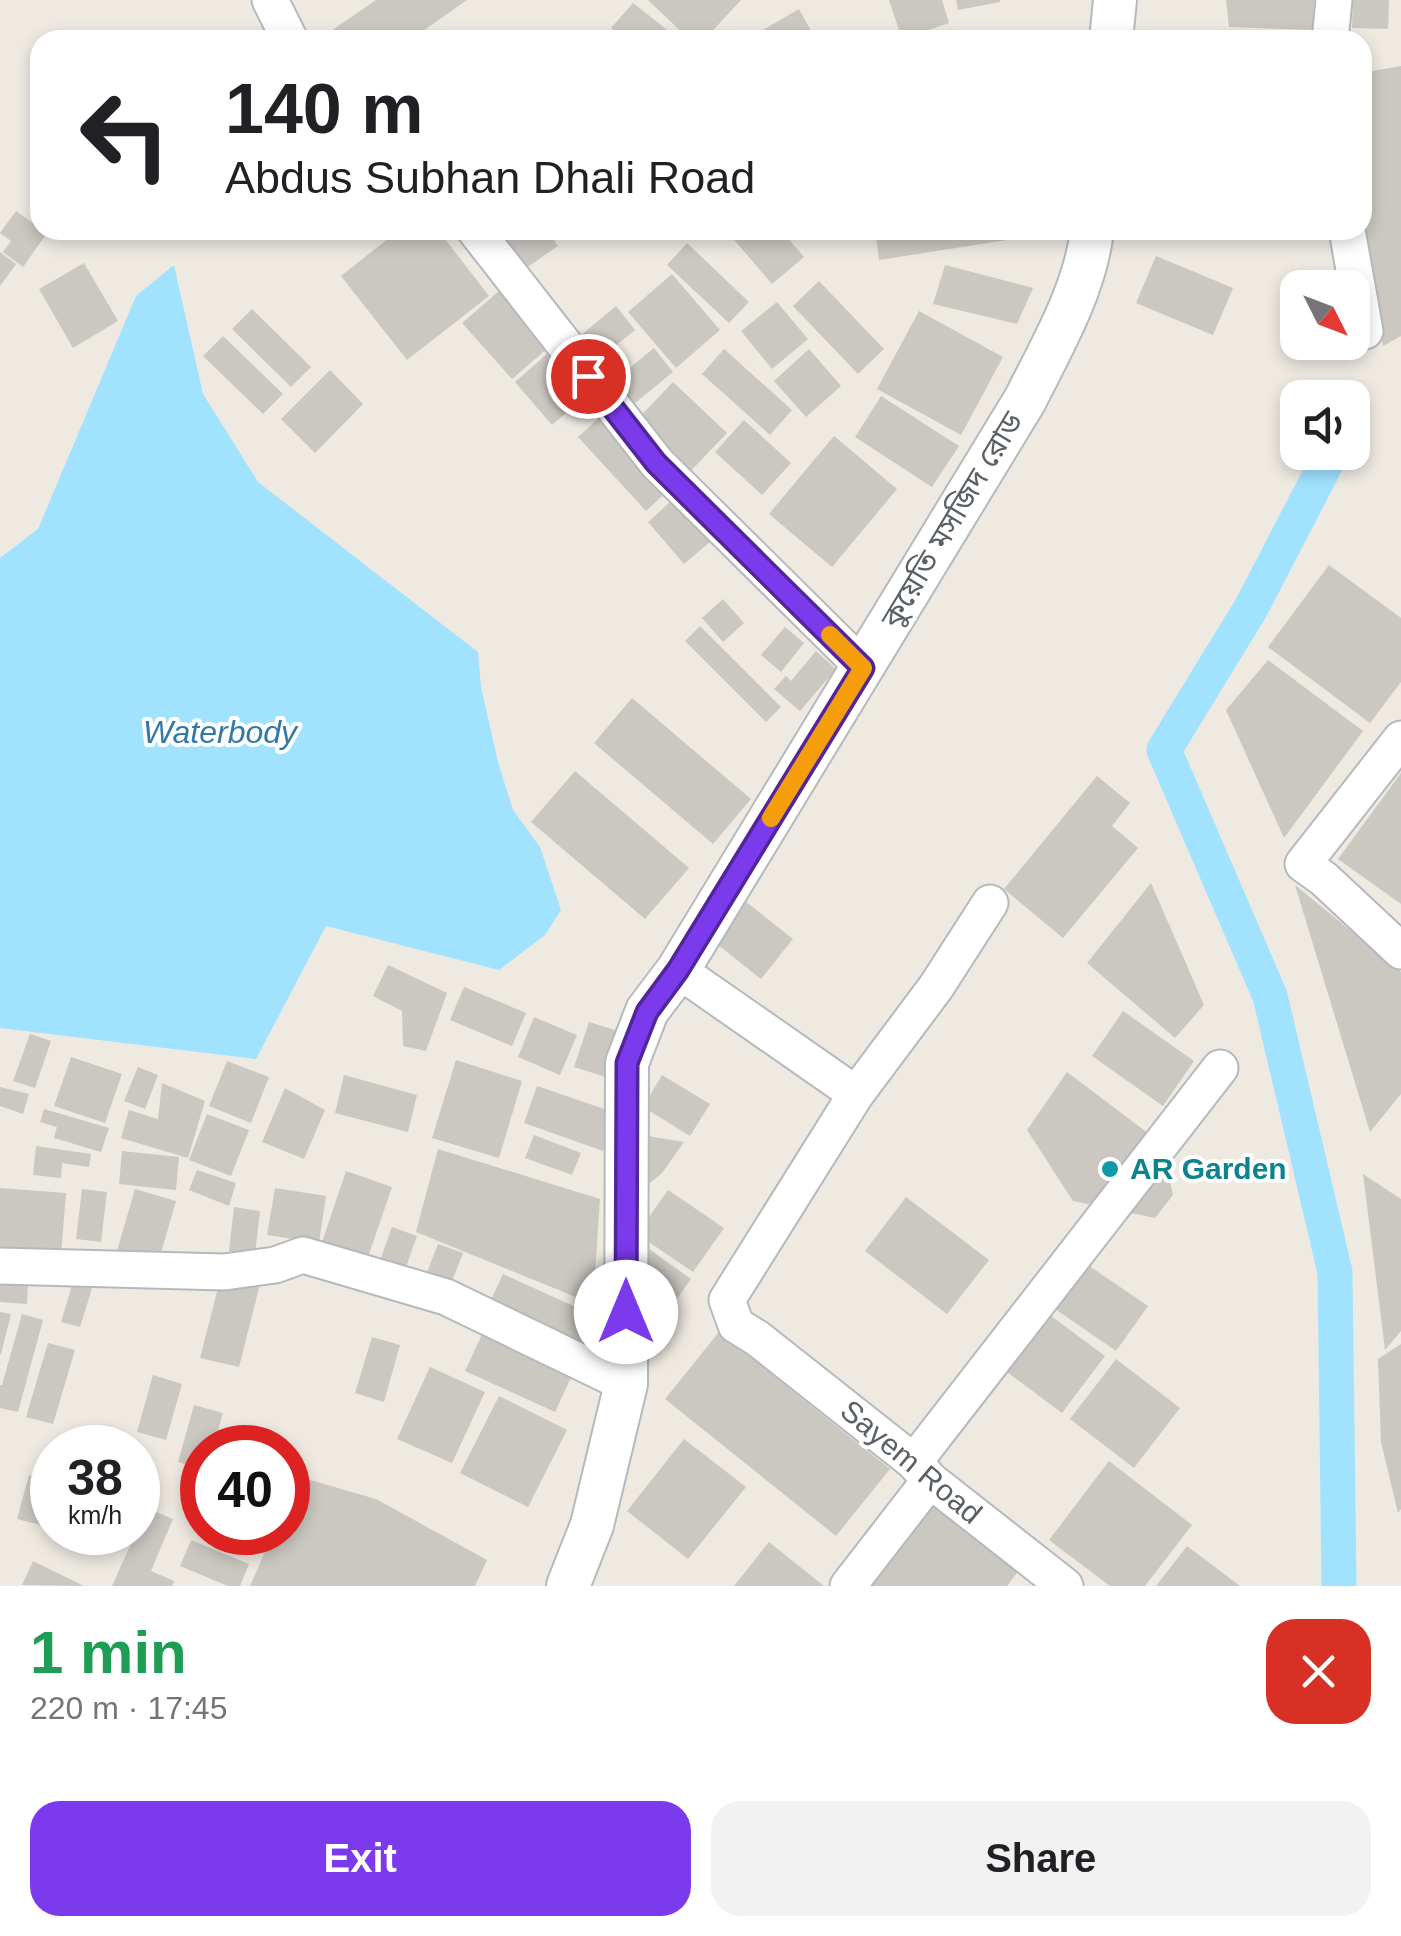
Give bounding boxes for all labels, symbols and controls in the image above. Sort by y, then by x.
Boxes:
icon: left [60,70,190,200]
text: 140 m [225,70,423,148]
text: Abdus Subhan Dhali Road [225,152,755,203]
north arrow [1280,270,1370,360]
map controls [1280,270,1370,470]
pin [546,334,631,419]
icon: arrive [561,349,616,404]
button: sound [1280,380,1370,470]
street label: কুয়েতি মসজিদ রোড [873,405,1030,635]
water label: Waterbody [143,714,299,750]
place label: AR Garden [1130,1152,1287,1185]
marker: AR Garden [1099,1158,1121,1180]
position arrow [574,1260,678,1364]
street label: Sayem Road [834,1393,988,1530]
speed limit sign: 40 [180,1425,310,1555]
text: 38 [67,1450,123,1506]
text: km/h [68,1501,122,1529]
text: 1 min [30,1619,187,1686]
button: close [1266,1619,1371,1724]
text: 220 m · 17:45 [30,1690,227,1726]
button: Exit [30,1801,691,1916]
button: Share [711,1801,1371,1916]

